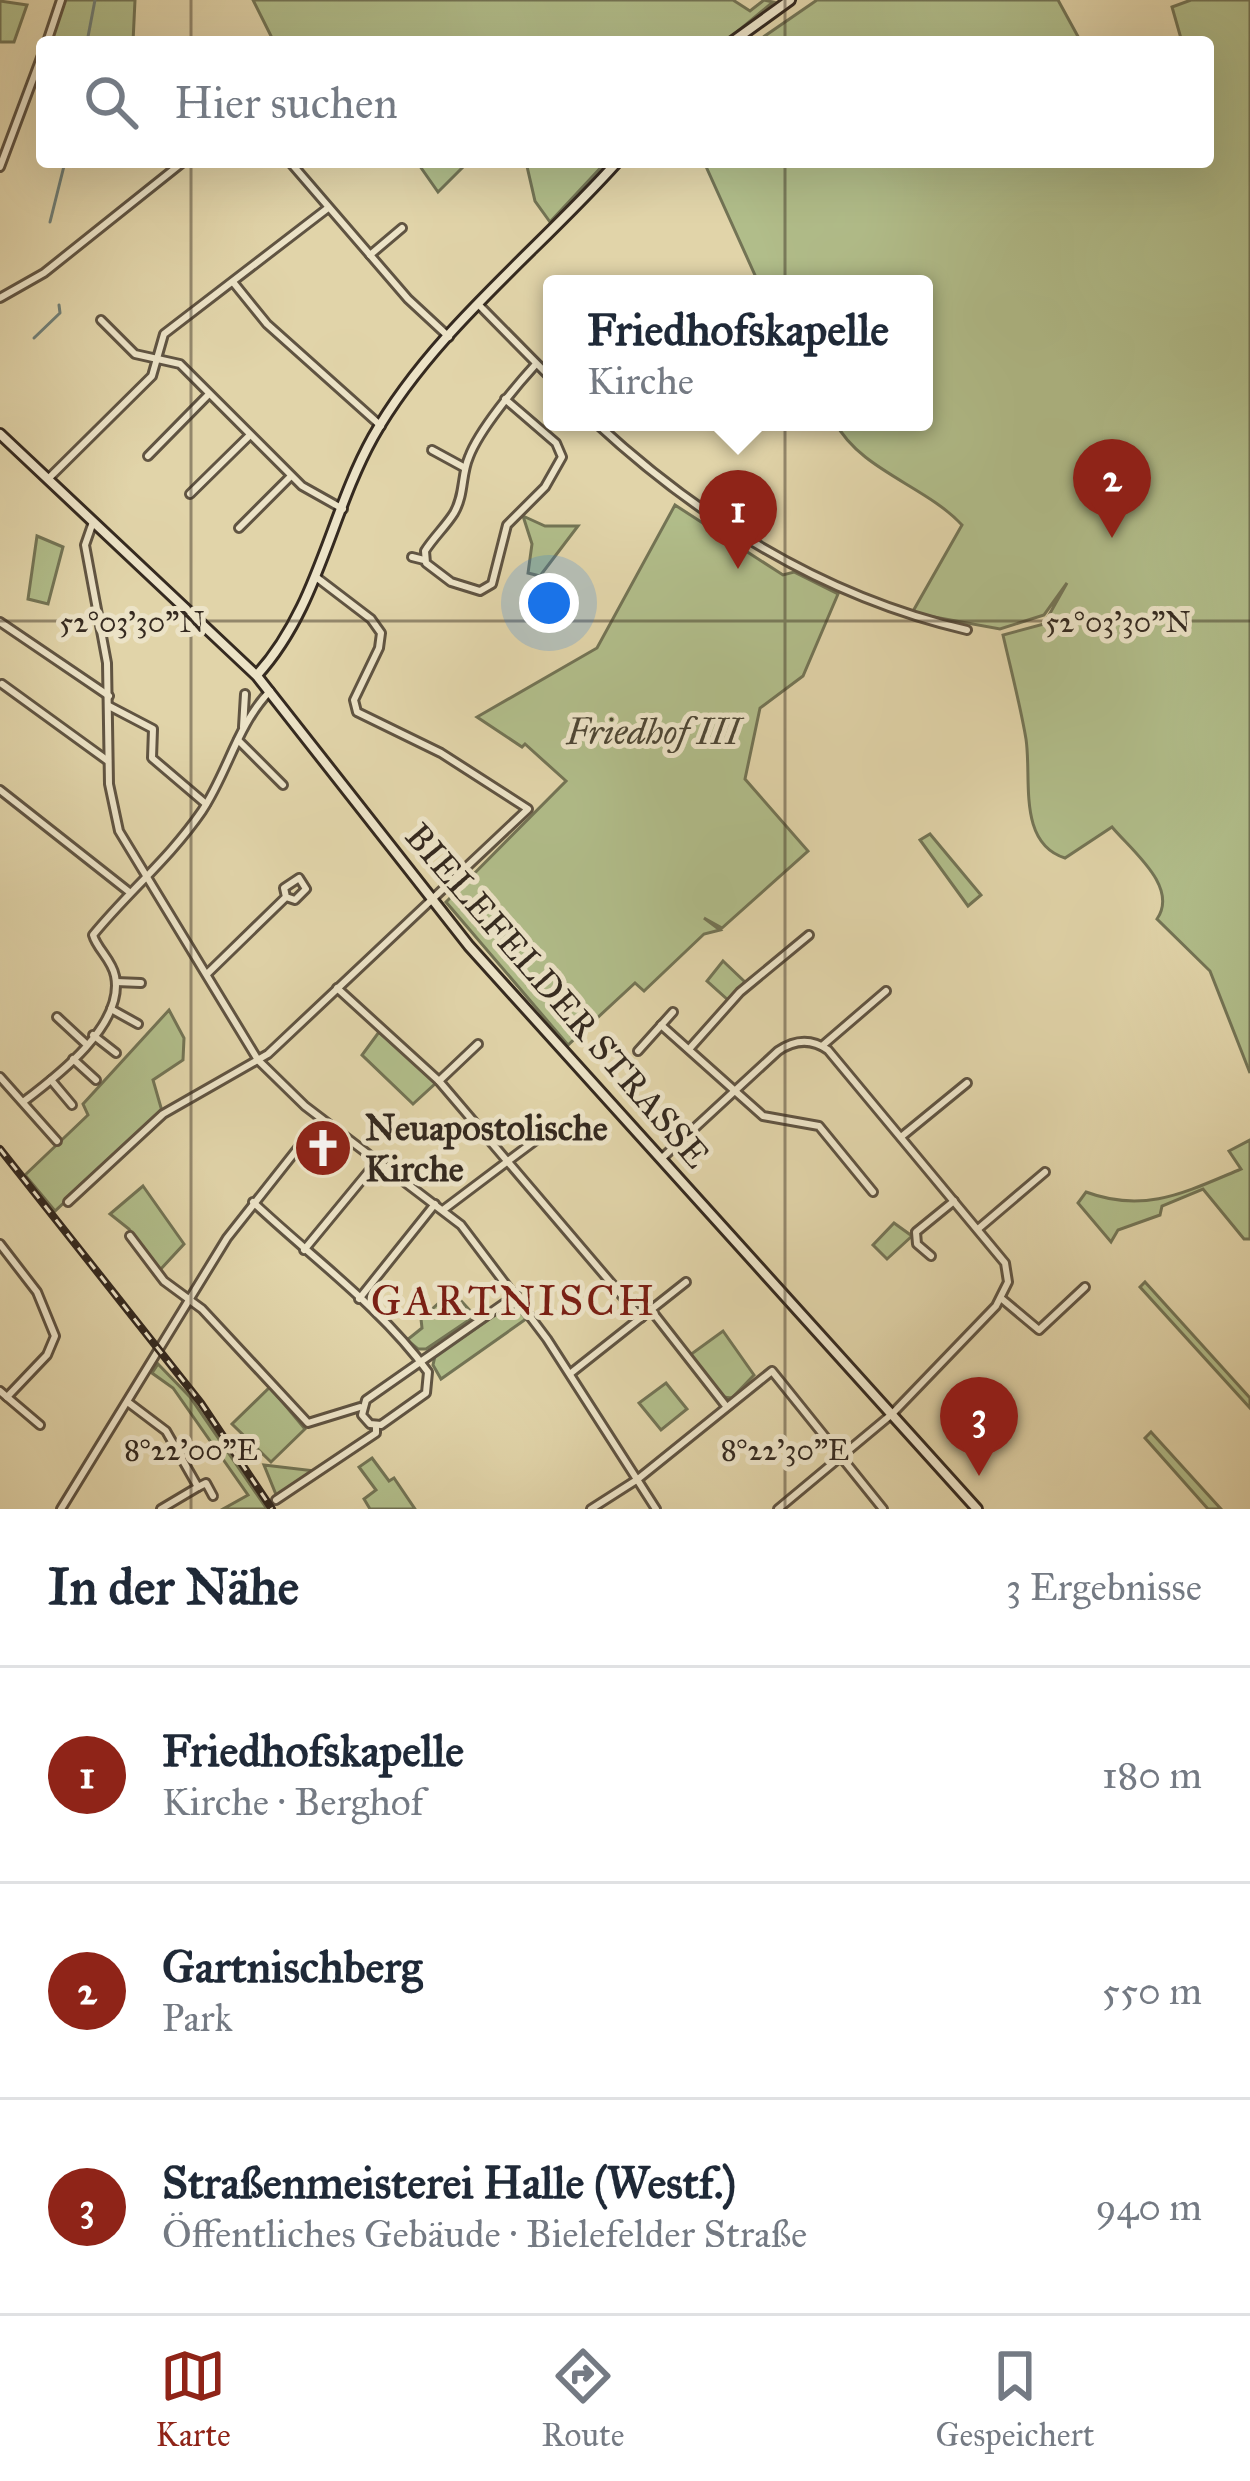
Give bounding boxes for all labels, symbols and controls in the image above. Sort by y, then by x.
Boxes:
search box [36,36,1214,168]
icon: search [78,69,144,135]
text: Hier suchen [174,75,398,130]
popup [543,275,933,431]
text: Friedhofskapelle [587,302,889,357]
text: Kirche [587,357,694,405]
pin: 2 [1073,439,1151,538]
pin: 1 [699,470,777,569]
your location [519,573,579,633]
text: 52°03'30"N [59,604,205,640]
text: 52°03'30"N [1045,604,1191,640]
park label: Friedhof III [565,710,745,754]
street label: BIELEFELDER STRASSE [396,814,719,1177]
place label: Neuapostolische Kirche [365,1106,608,1191]
church icon: Neuapostolische Kirche [292,1117,354,1179]
district label: GARTNISCH [371,1275,657,1327]
pin: 3 [940,1377,1018,1476]
text: 8°22'00"E [124,1432,258,1468]
text: 8°22'30"E [721,1432,849,1468]
text: In der Nähe [48,1556,299,1618]
text: 3 Ergebnisse [1006,1563,1202,1611]
text: Friedhofskapelle [162,1723,464,1778]
text: 1 [79,1751,95,1799]
text: 180 m [1102,1751,1202,1799]
text: Kirche · Berghof [162,1778,424,1826]
text: Gartnischberg [162,1939,422,1994]
text: 2 [77,1967,97,2015]
text: 550 m [1102,1967,1202,2015]
text: Park [162,1994,233,2042]
text: Straßenmeisterei Halle (Westf.) [162,2155,736,2210]
text: 3 [79,2183,95,2231]
text: 940 m [1095,2183,1202,2231]
text: Öffentliches Gebäude · Bielefelder Straße [162,2210,807,2258]
tab: Karte [155,2343,231,2455]
tab: Route [542,2343,624,2455]
tab: Gespeichert [935,2343,1094,2455]

